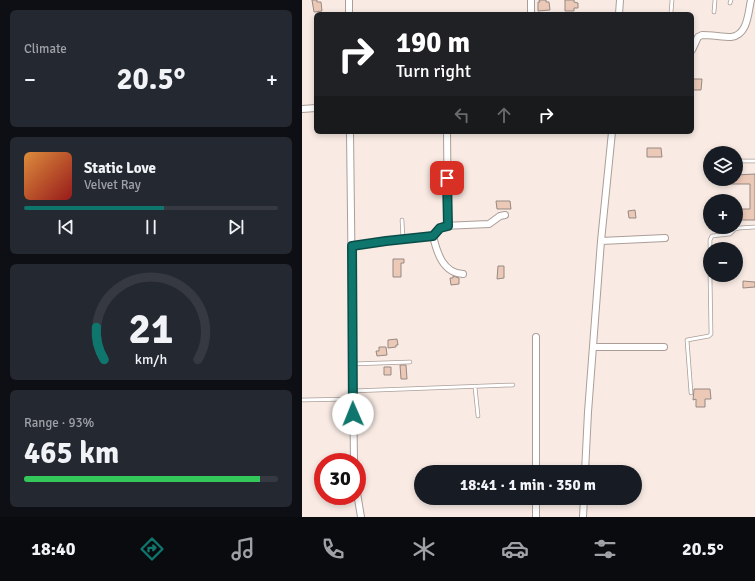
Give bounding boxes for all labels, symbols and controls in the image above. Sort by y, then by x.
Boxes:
text: 190 m [396,26,470,60]
icon: right [330,28,382,80]
text: Climate [24,41,67,57]
text: Turn right [396,60,471,82]
text: 20.5° [116,61,186,98]
text: − [24,66,36,93]
text: + [266,66,278,93]
icon: left [451,104,473,126]
icon: ahead [493,104,515,126]
icon: right [535,104,557,126]
map controls [703,146,743,282]
button: layers [703,146,743,186]
text: Static Love [84,159,156,177]
pin [430,161,464,195]
icon: arrive [436,167,458,189]
text: Velvet Ray [84,177,141,193]
button: + [703,194,743,234]
icon: previous [55,216,77,238]
icon: pause [140,216,162,238]
icon: next [225,216,247,238]
button: − [703,242,743,282]
text: 21 [129,304,173,355]
text: km/h [135,350,167,367]
position arrow [332,393,374,435]
text: Range · 93% [24,415,94,431]
text: 465 km [24,435,119,472]
speed limit sign: 30 [314,453,366,505]
text: 18:41 · 1 min · 350 m [460,476,596,494]
icon: directions [138,535,166,563]
icon: music [229,535,257,563]
icon: phone [319,535,347,563]
icon: climate [410,535,438,563]
icon: car [501,535,529,563]
icon: filters [591,535,619,563]
text: 18:40 [31,538,76,560]
text: 20.5° [682,538,724,560]

